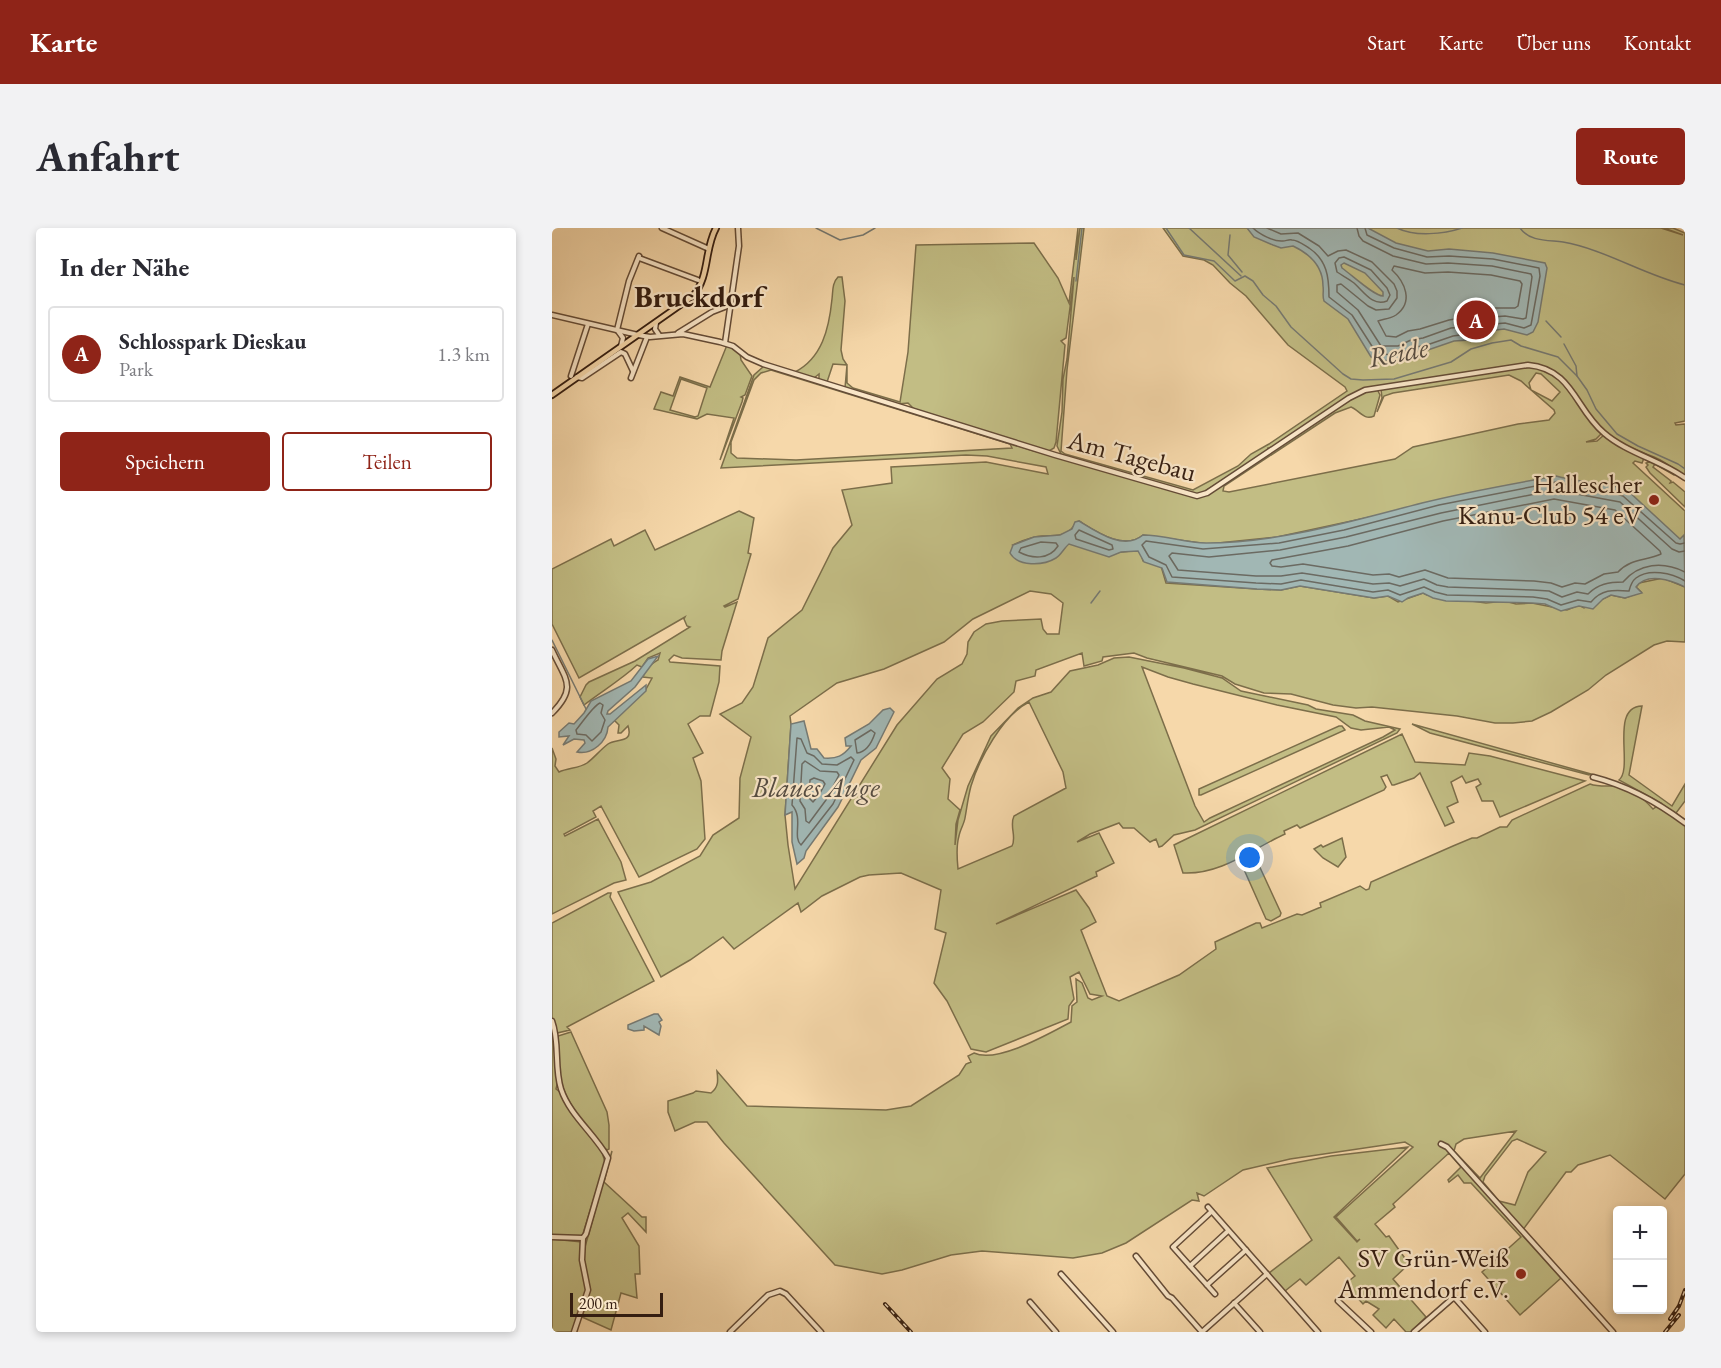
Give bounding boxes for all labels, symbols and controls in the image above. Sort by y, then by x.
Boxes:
text: Karte [30,24,97,60]
text: Start [1367,29,1406,56]
text: Karte [1439,29,1483,56]
text: Über uns [1516,29,1591,56]
text: Kontakt [1624,29,1691,56]
button: Route [1576,128,1685,185]
text: Anfahrt [36,129,179,184]
text: In der Nähe [60,250,189,284]
district label: Bruckdorf [634,277,768,316]
pin: A [1456,298,1496,343]
text: Schlosspark Dieskau [119,327,306,356]
water label: Reide [1365,328,1432,375]
text: A [74,341,89,367]
text: 1.3 km [437,341,490,367]
text: Park [119,356,153,382]
street label: Am Tagebau [1063,421,1200,489]
button: Speichern [60,432,270,491]
button: Teilen [282,432,492,491]
place label: Hallescher Kanu-Club 54 eV [1458,466,1643,532]
marker: Hallescher Kanu-Club 54 eV [1647,493,1661,507]
water label: Blaues Auge [751,769,880,805]
your location [1235,843,1264,872]
map controls [1613,1206,1667,1314]
button: + [1613,1206,1667,1260]
place label: SV Grün-Weiß Ammendorf e.V. [1337,1240,1509,1306]
button: − [1613,1260,1667,1314]
marker: SV Grün-Weiß Ammendorf e.V. [1514,1267,1528,1281]
scale bar [570,1290,663,1318]
text: 200 m [579,1293,618,1314]

